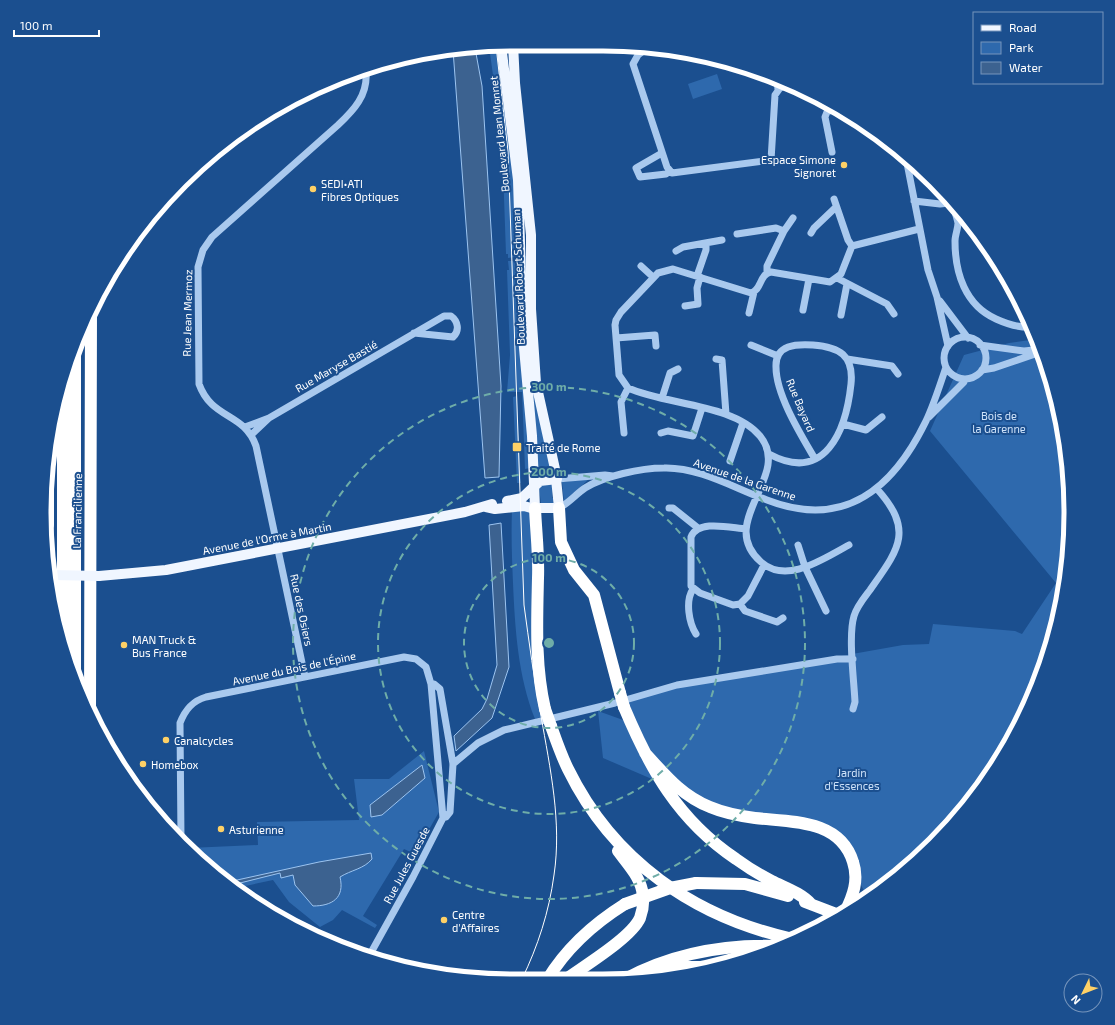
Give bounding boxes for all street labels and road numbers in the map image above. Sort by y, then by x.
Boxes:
street label: Boulevard Jean Monnet [486,75,512,193]
street label: Boulevard Robert Schuman [509,209,527,345]
street label: Rue Jean Mermoz [180,269,194,357]
street label: Rue Maryse Bastié [293,337,379,395]
street label: Rue Bayard [784,376,818,434]
street label: Avenue de la Garenne [692,455,798,503]
street label: La Francilienne [70,473,84,549]
street label: Avenue de l'Orme à Martin [201,519,333,557]
street label: Rue des Osiers [288,573,316,648]
street label: Avenue du Bois de l'Épine [231,649,357,687]
street label: Rue Jules Guesde [380,824,432,906]

